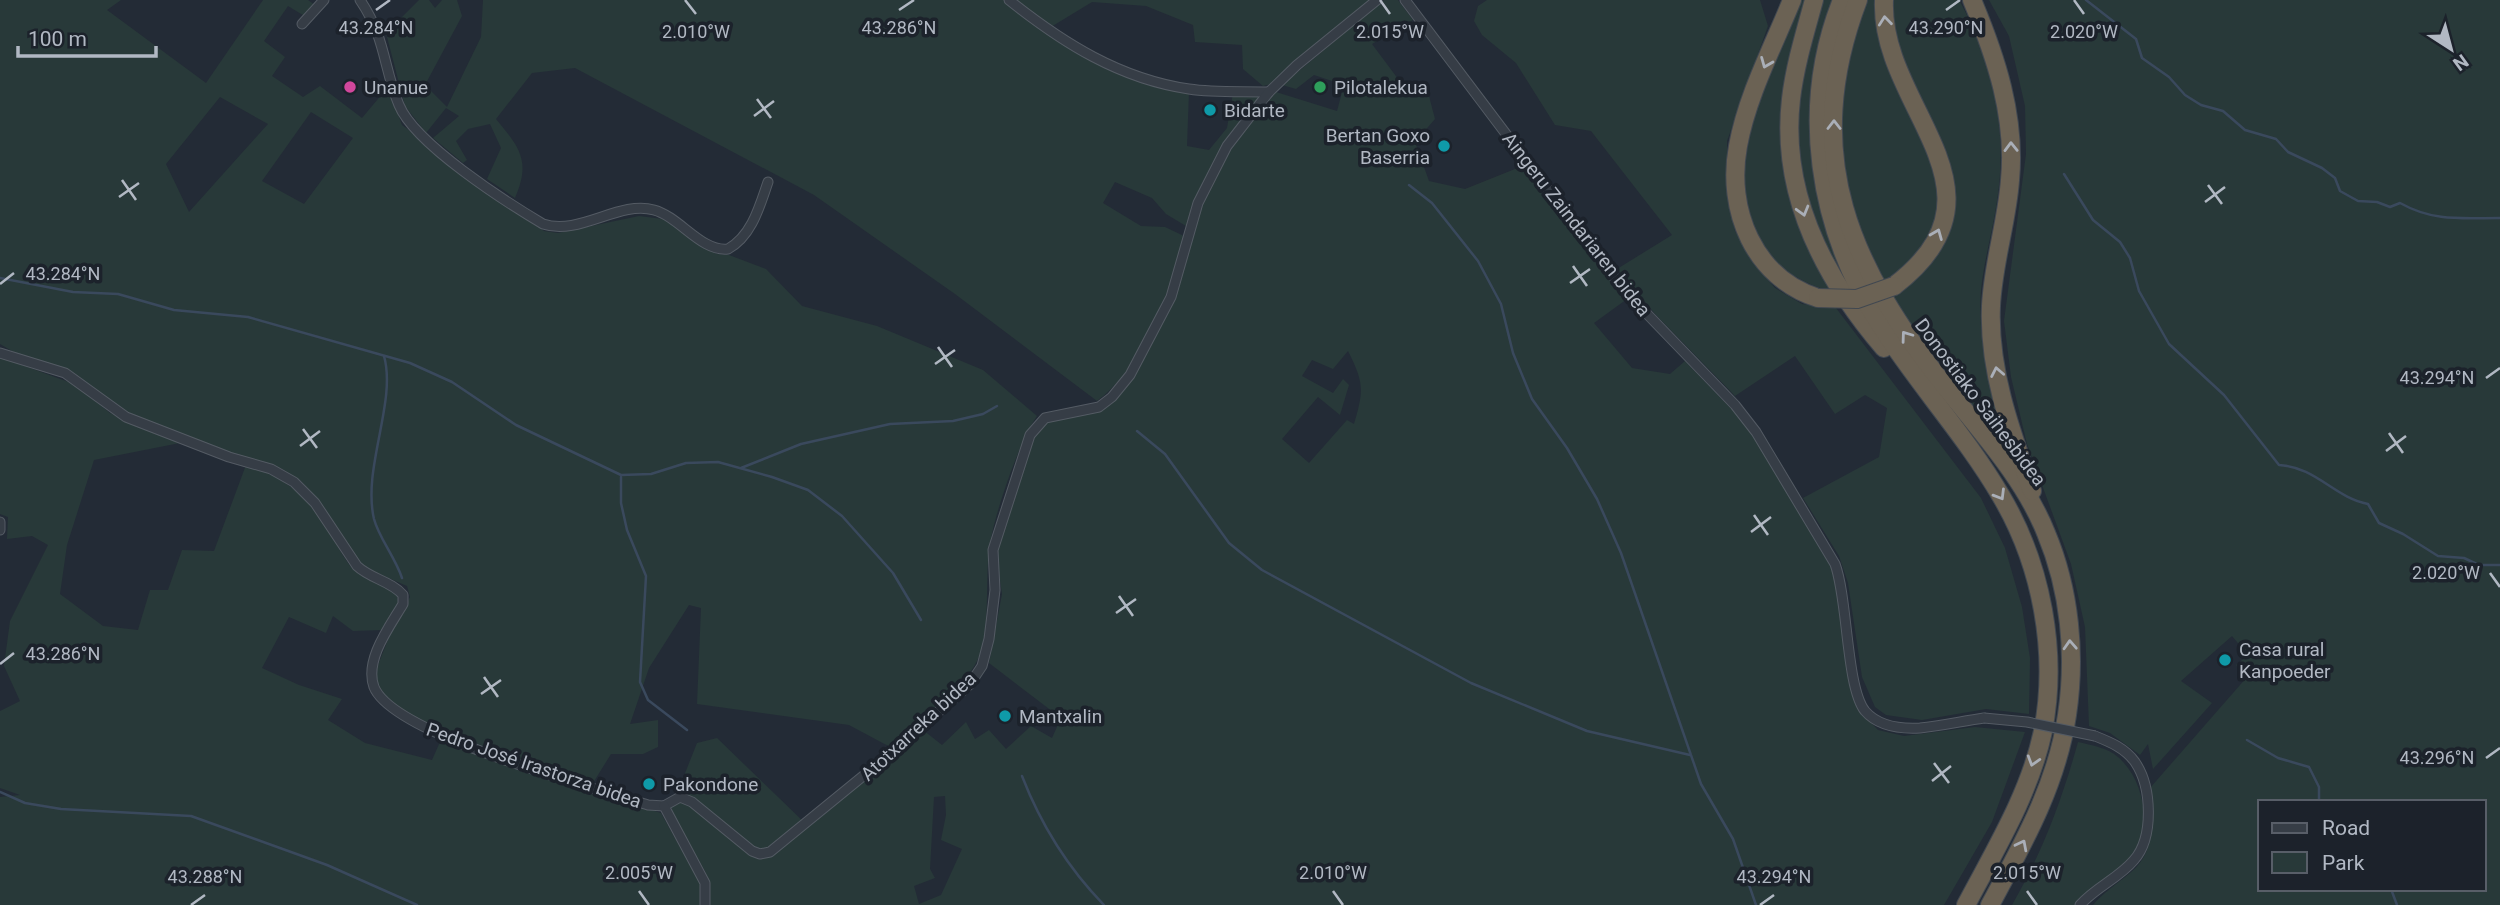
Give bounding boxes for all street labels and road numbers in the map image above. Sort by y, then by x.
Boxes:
street label: Aingeru Zaindariaren bidea [1498,128,1656,321]
street label: Donostiako Saihesbidea [1910,314,2051,491]
street label: Atotxarreka bidea [856,667,981,786]
street label: Pedro José Irastorza bidea [423,718,644,813]

